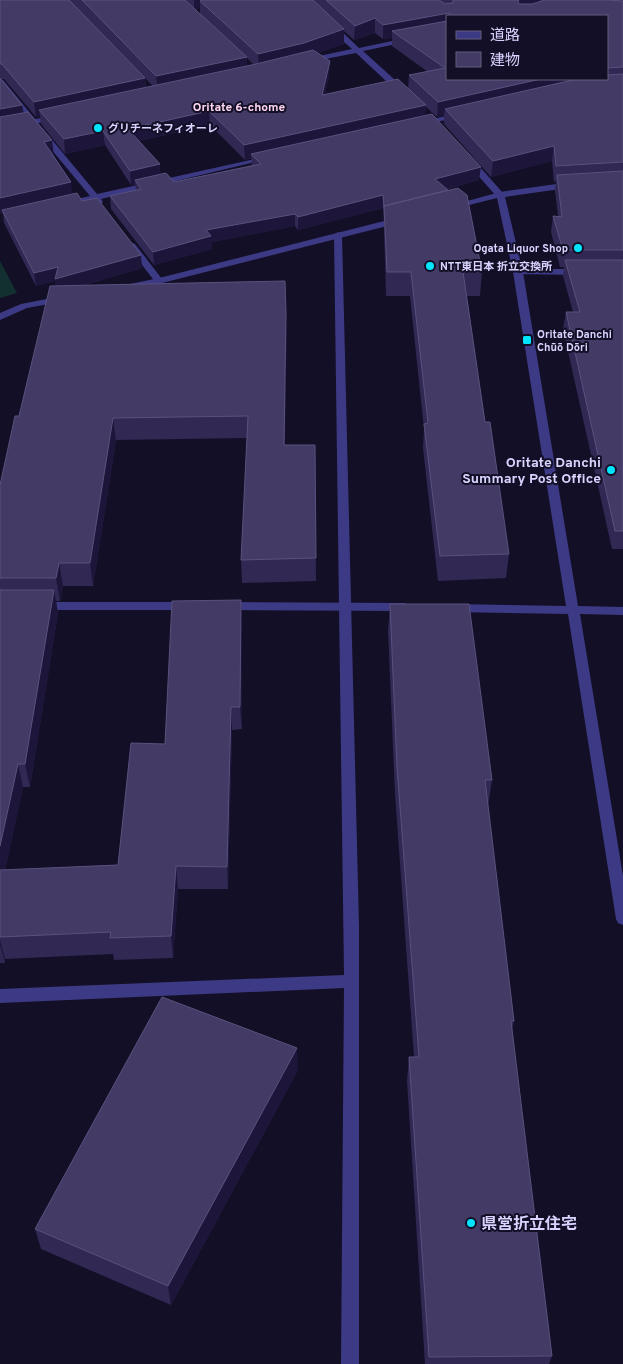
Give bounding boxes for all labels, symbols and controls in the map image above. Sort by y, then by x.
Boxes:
legend [446,15,608,80]
text: 道路 [490,27,520,46]
text: 建物 [490,52,520,71]
district label: Oritate 6-chome [193,100,286,116]
marker: グリチーネフィオーレ [92,122,104,134]
place label: グリチーネフィオーレ [108,122,218,136]
place label: Ogata Liquor Shop [473,242,568,256]
marker: Ogata Liquor Shop [572,242,584,254]
marker: NTT東日本 折立交換所 [424,260,436,272]
place label: NTT東日本 折立交換所 [440,260,552,274]
place label: Oritate Danchi Chūō Dōri [537,328,612,355]
marker: Oritate Danchi Chūō Dōri [521,334,533,346]
place label: Oritate Danchi Summary Post Office [462,455,601,488]
marker: Oritate Danchi Summary Post Office [605,464,617,476]
place label: 県営折立住宅 [481,1215,577,1235]
marker: 県営折立住宅 [465,1217,477,1229]

